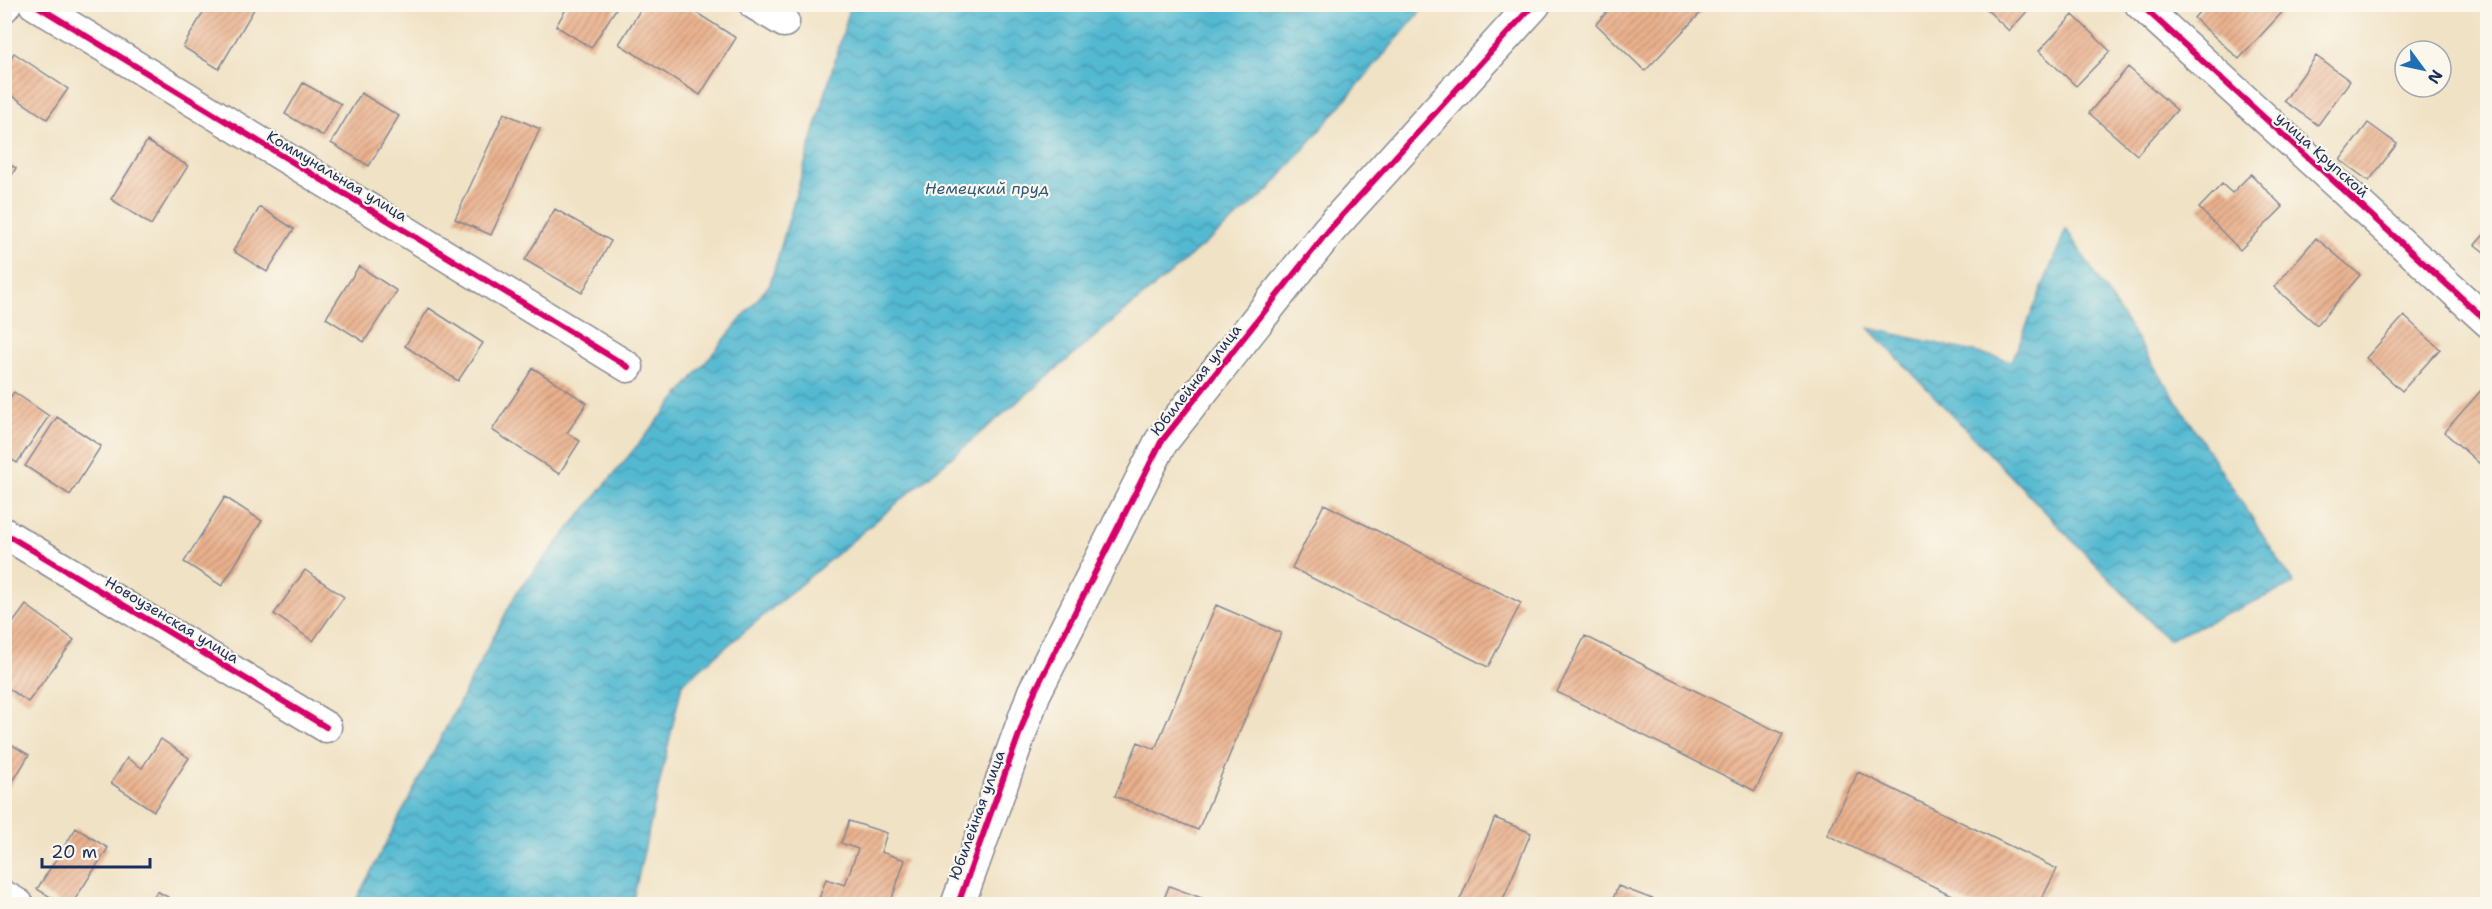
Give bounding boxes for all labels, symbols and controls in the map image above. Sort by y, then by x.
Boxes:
north arrow [2393,39,2453,99]
text: N [2423,66,2447,88]
street label: улица Крупской [2271,108,2373,202]
street label: Коммунальная улица [263,126,412,226]
water label: Немецкий пруд [925,178,1049,199]
street label: Юбилейная улица [1146,320,1246,440]
street label: Новоузенская улица [101,572,243,668]
street label: Юбилейная улица [944,747,1010,882]
scale bar [42,831,150,869]
text: 20 m [51,840,97,864]

